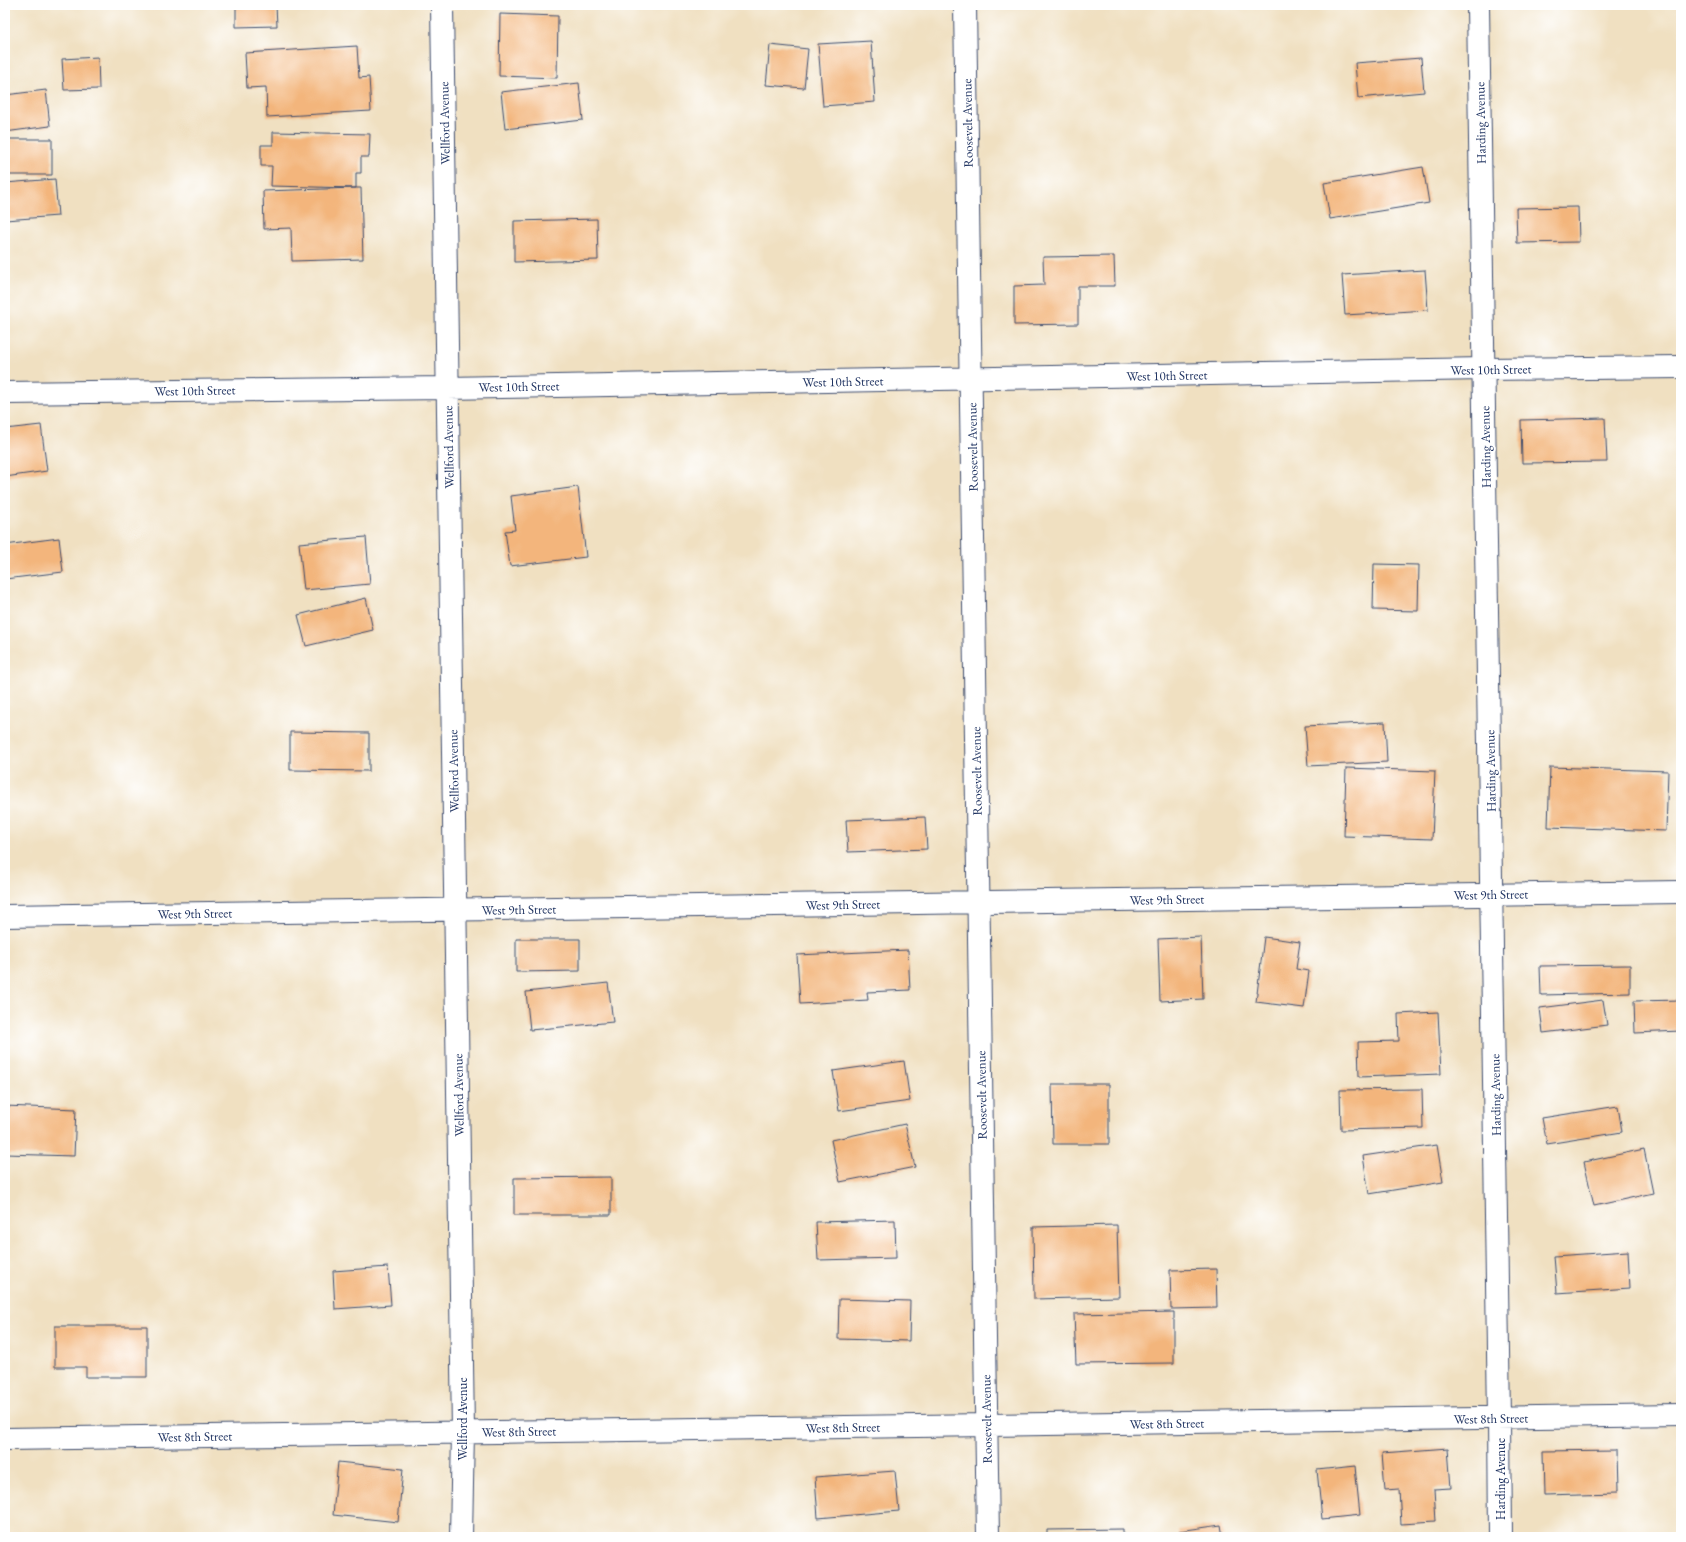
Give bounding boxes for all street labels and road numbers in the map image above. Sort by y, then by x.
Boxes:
street label: Roosevelt Avenue [958,78,977,168]
street label: Wellford Avenue [435,81,454,165]
street label: Harding Avenue [1471,82,1490,164]
street label: West 10th Street [1450,360,1532,379]
street label: West 10th Street [1126,366,1208,385]
street label: West 10th Street [802,372,884,391]
street label: West 10th Street [478,377,560,396]
street label: West 10th Street [154,381,236,400]
street label: Roosevelt Avenue [963,402,982,492]
street label: Wellford Avenue [439,405,458,489]
street label: Harding Avenue [1476,406,1495,488]
street label: Roosevelt Avenue [967,726,986,816]
street label: Wellford Avenue [444,729,463,813]
street label: Harding Avenue [1481,730,1500,812]
street label: West 9th Street [1453,885,1529,904]
street label: West 9th Street [1129,890,1205,909]
street label: West 9th Street [805,895,881,914]
street label: West 9th Street [481,900,557,919]
street label: West 9th Street [157,904,233,923]
street label: Roosevelt Avenue [972,1050,991,1140]
street label: Wellford Avenue [449,1053,468,1137]
street label: Harding Avenue [1486,1054,1505,1136]
street label: Roosevelt Avenue [977,1374,996,1464]
street label: Wellford Avenue [454,1378,471,1461]
street label: West 8th Street [1453,1409,1529,1428]
street label: West 8th Street [1129,1414,1205,1433]
street label: West 8th Street [805,1418,881,1437]
street label: West 8th Street [481,1422,557,1441]
street label: West 8th Street [157,1427,233,1446]
street label: Harding Avenue [1492,1438,1509,1520]

